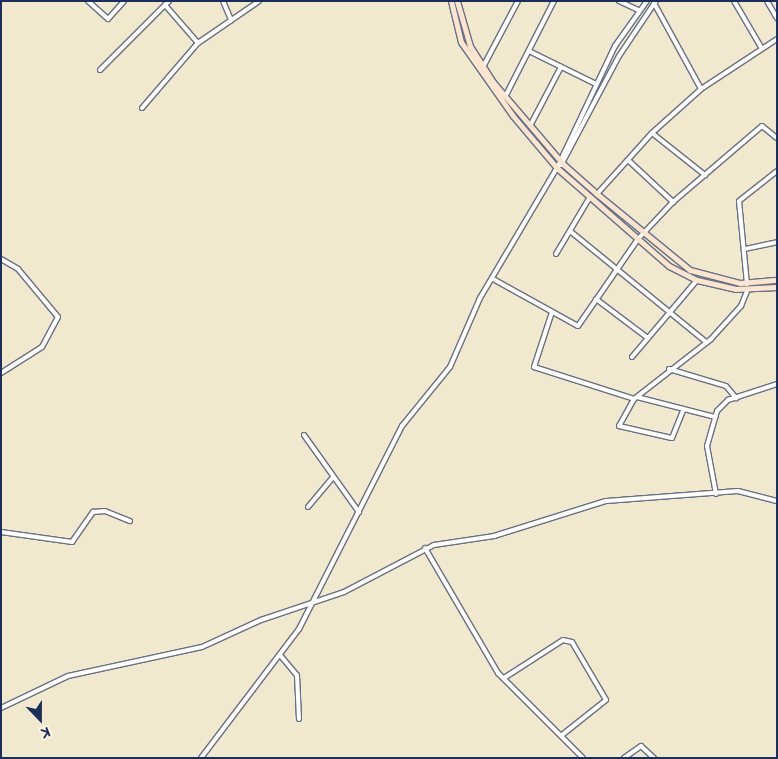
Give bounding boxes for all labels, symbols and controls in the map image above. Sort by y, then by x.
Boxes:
north arrow [15,694,65,744]
text: K [38,723,54,744]

